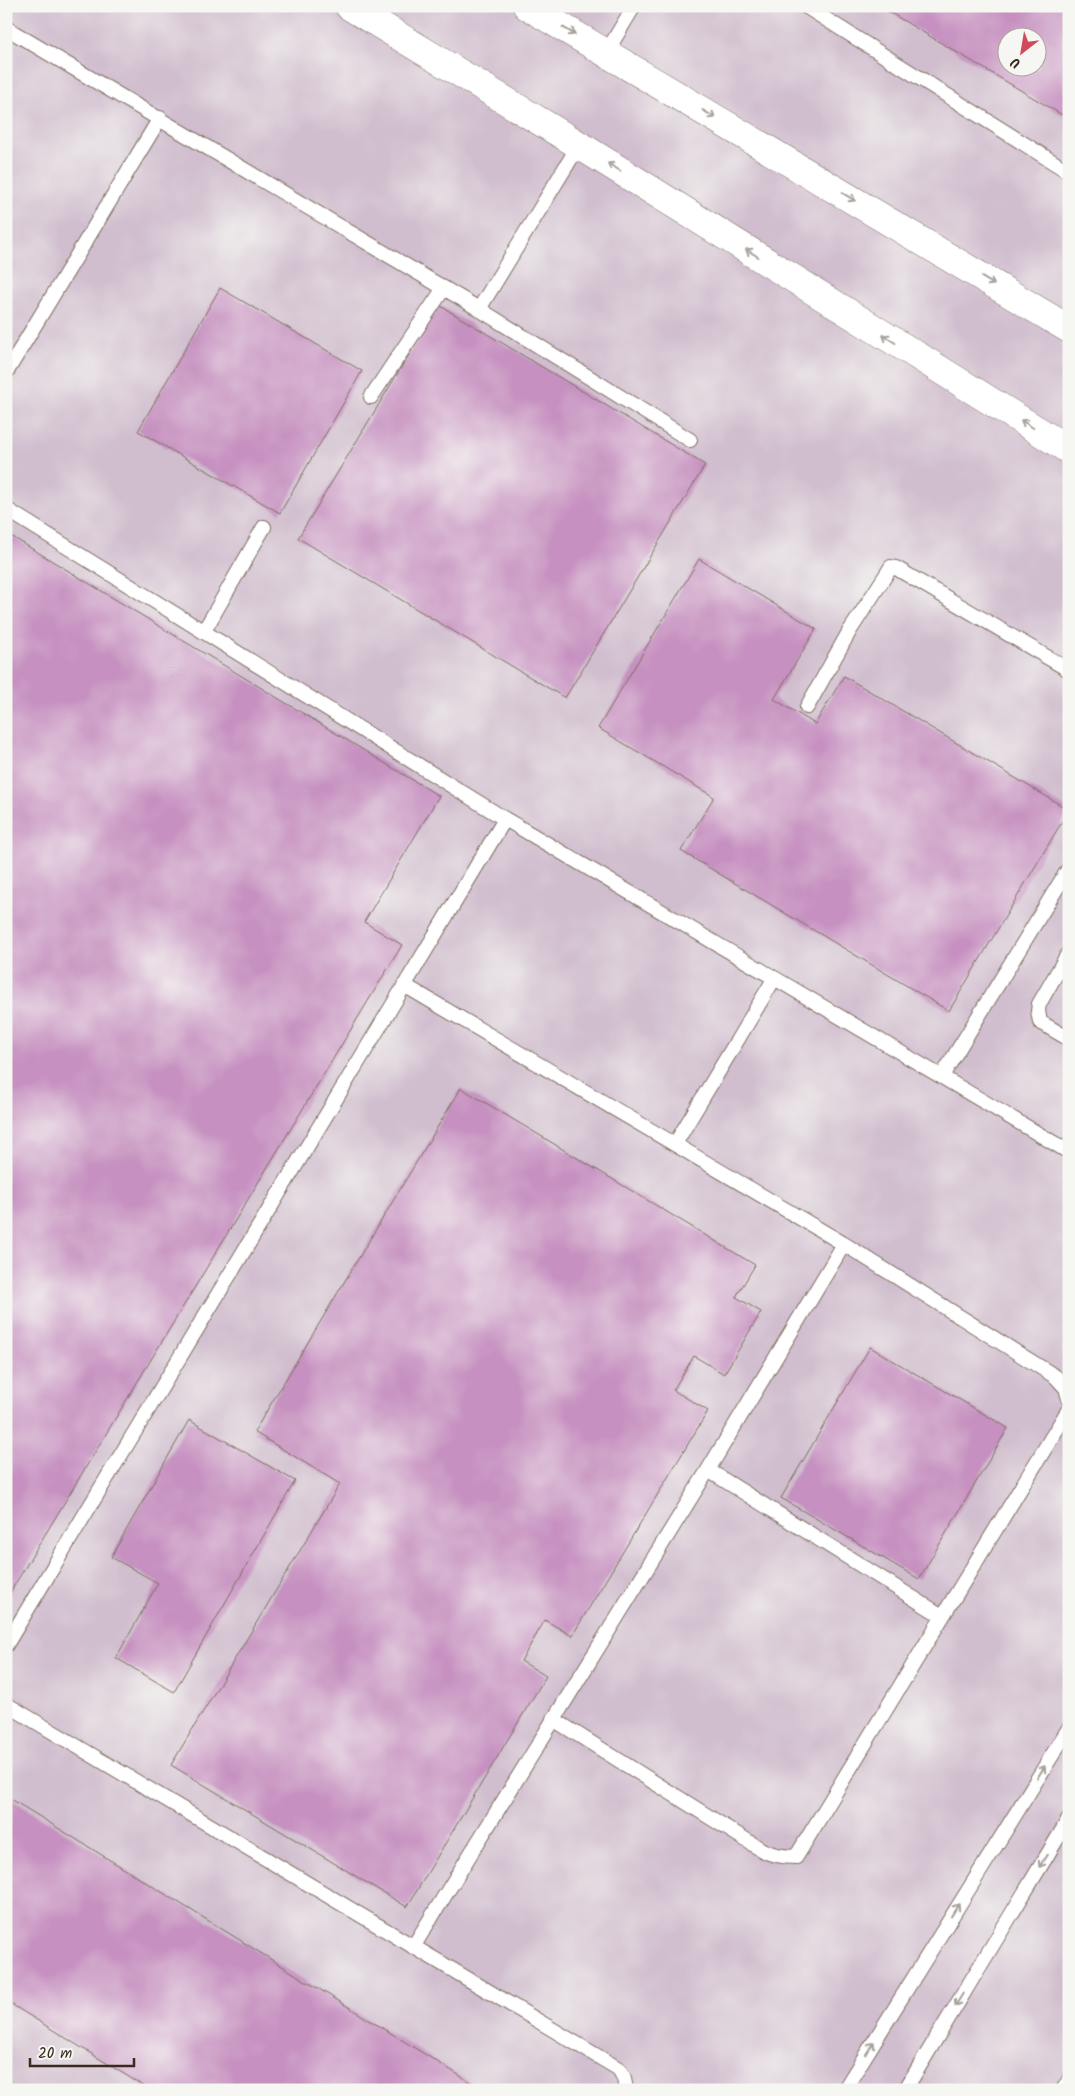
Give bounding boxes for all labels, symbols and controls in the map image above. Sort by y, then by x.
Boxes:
one-way arrow [562,27,576,37]
north arrow [998,28,1048,78]
text: U [1006,50,1025,74]
one-way arrow [701,110,715,120]
one-way arrow [607,161,621,171]
one-way arrow [841,193,855,203]
one-way arrow [745,247,759,257]
one-way arrow [981,276,995,286]
one-way arrow [883,333,897,343]
one-way arrow [1021,419,1035,429]
one-way arrow [1036,1766,1046,1780]
one-way arrow [1038,1853,1048,1867]
one-way arrow [951,1904,961,1918]
one-way arrow [954,1992,964,2006]
scale bar [30,2036,134,2068]
text: 20 m [38,2042,72,2066]
one-way arrow [865,2042,875,2056]

